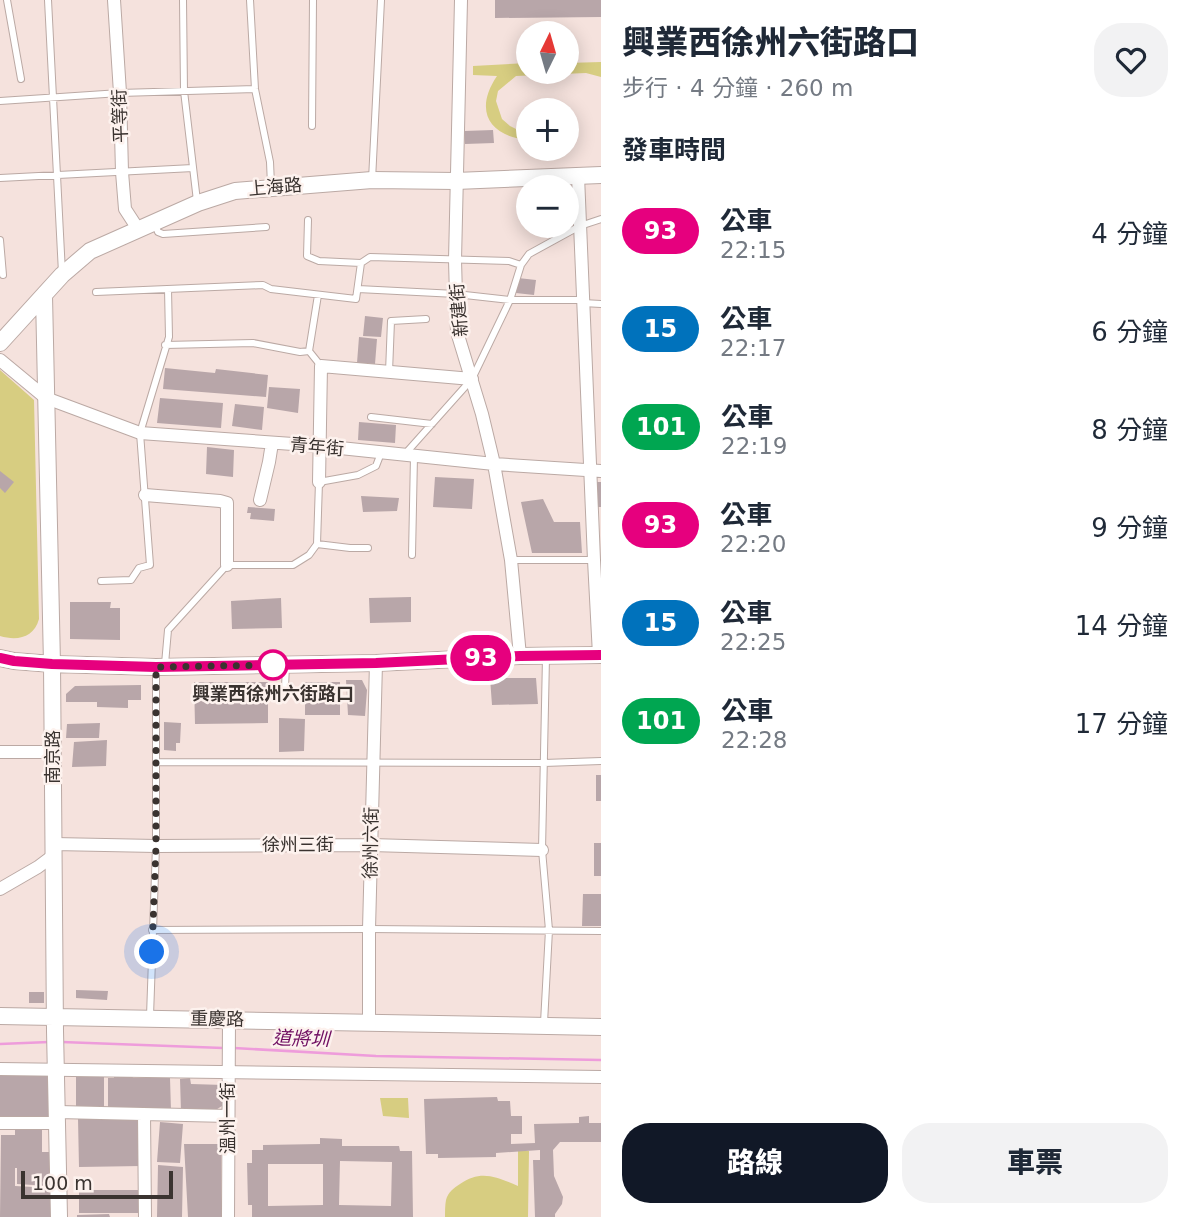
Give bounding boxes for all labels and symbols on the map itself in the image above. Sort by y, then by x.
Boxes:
north arrow [516,21,579,84]
street label: 平等街 [108,89,131,143]
street label: 上海路 [247,174,303,199]
street label: 新建街 [446,282,471,338]
street label: 青年街 [289,434,345,459]
line badge: 93 [449,635,512,681]
marker: 興業西徐州六街路口 [258,650,288,680]
place label: 興業西徐州六街路口 [192,683,354,704]
street label: 南京路 [42,730,63,784]
street label: 徐州六街 [359,807,382,879]
street label: 徐州三街 [262,834,334,855]
your location [134,934,169,969]
street label: 重慶路 [190,1008,244,1029]
water label: 道將圳 [272,1026,333,1050]
street label: 溫州一街 [217,1082,238,1154]
scale bar [21,1168,173,1200]

